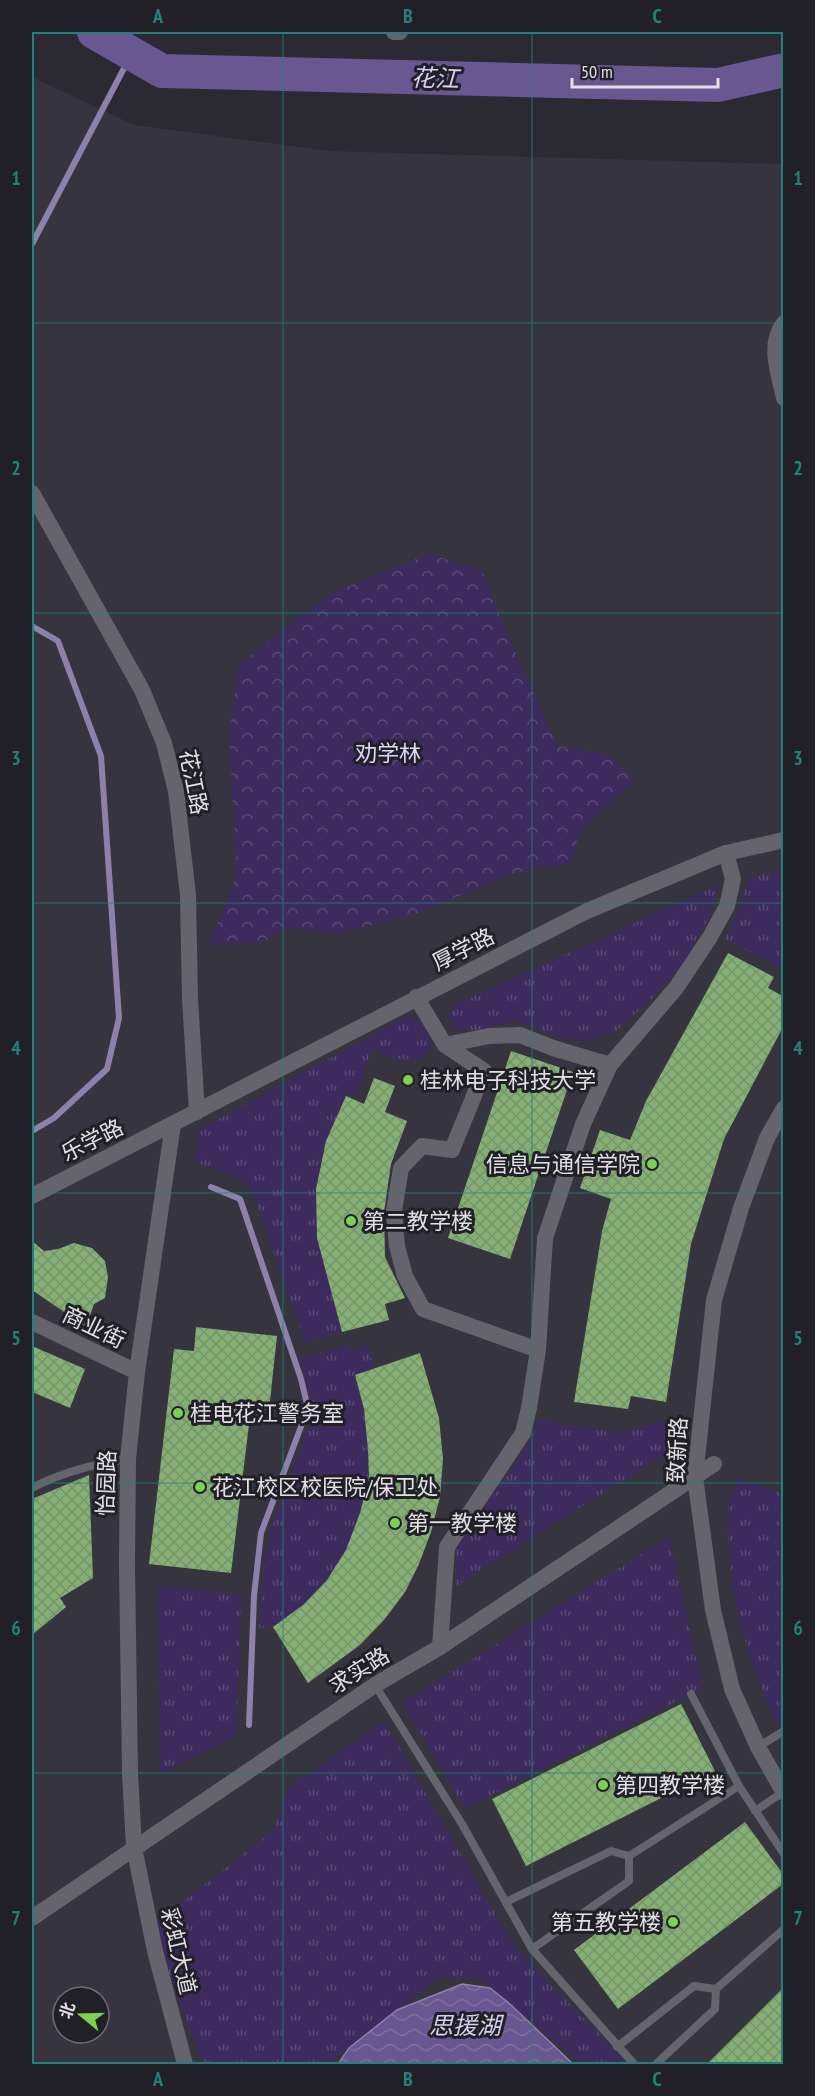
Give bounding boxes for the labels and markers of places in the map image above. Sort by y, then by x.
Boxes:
place label: 桂林电子科技大学 [420,1066,596,1094]
marker: 桂林电子科技大学 [401,1073,415,1087]
place label: 信息与通信学院 [486,1150,640,1178]
marker: 信息与通信学院 [645,1157,659,1171]
place label: 第二教学楼 [363,1207,473,1235]
marker: 第二教学楼 [344,1214,358,1228]
place label: 桂电花江警务室 [190,1399,344,1427]
marker: 桂电花江警务室 [171,1406,185,1420]
place label: 花江校区校医院/保卫处 [212,1473,439,1501]
marker: 花江校区校医院/保卫处 [193,1480,207,1494]
place label: 第一教学楼 [407,1509,517,1537]
marker: 第一教学楼 [388,1516,402,1530]
place label: 第四教学楼 [615,1771,725,1799]
marker: 第四教学楼 [596,1778,610,1792]
place label: 第五教学楼 [551,1908,661,1936]
marker: 第五教学楼 [666,1915,680,1929]

